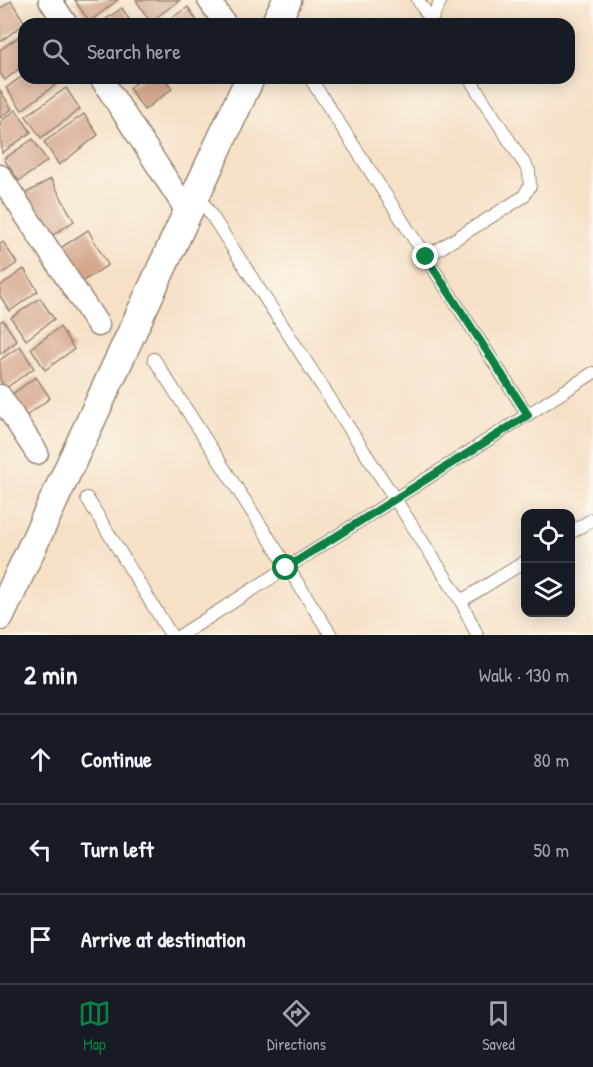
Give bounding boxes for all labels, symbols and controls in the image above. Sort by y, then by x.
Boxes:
search box [18,18,575,84]
icon: search [39,35,72,68]
text: Search here [87,36,181,66]
route end [412,243,438,269]
map controls [521,509,575,617]
button: locate [521,509,575,563]
route start [272,554,298,580]
button: layers [521,563,575,617]
text: 2 min [24,657,77,692]
text: Walk · 130 m [479,661,569,688]
icon: ahead [24,743,57,776]
text: Continue [81,744,152,774]
text: 80 m [533,746,569,773]
icon: left [24,833,57,866]
text: Turn left [81,834,154,864]
text: 50 m [533,836,569,863]
icon: arrive [24,923,57,956]
text: Arrive at destination [81,924,246,954]
tab: Map [78,997,111,1055]
tab: Directions [267,997,326,1055]
tab: Saved [482,997,515,1055]

